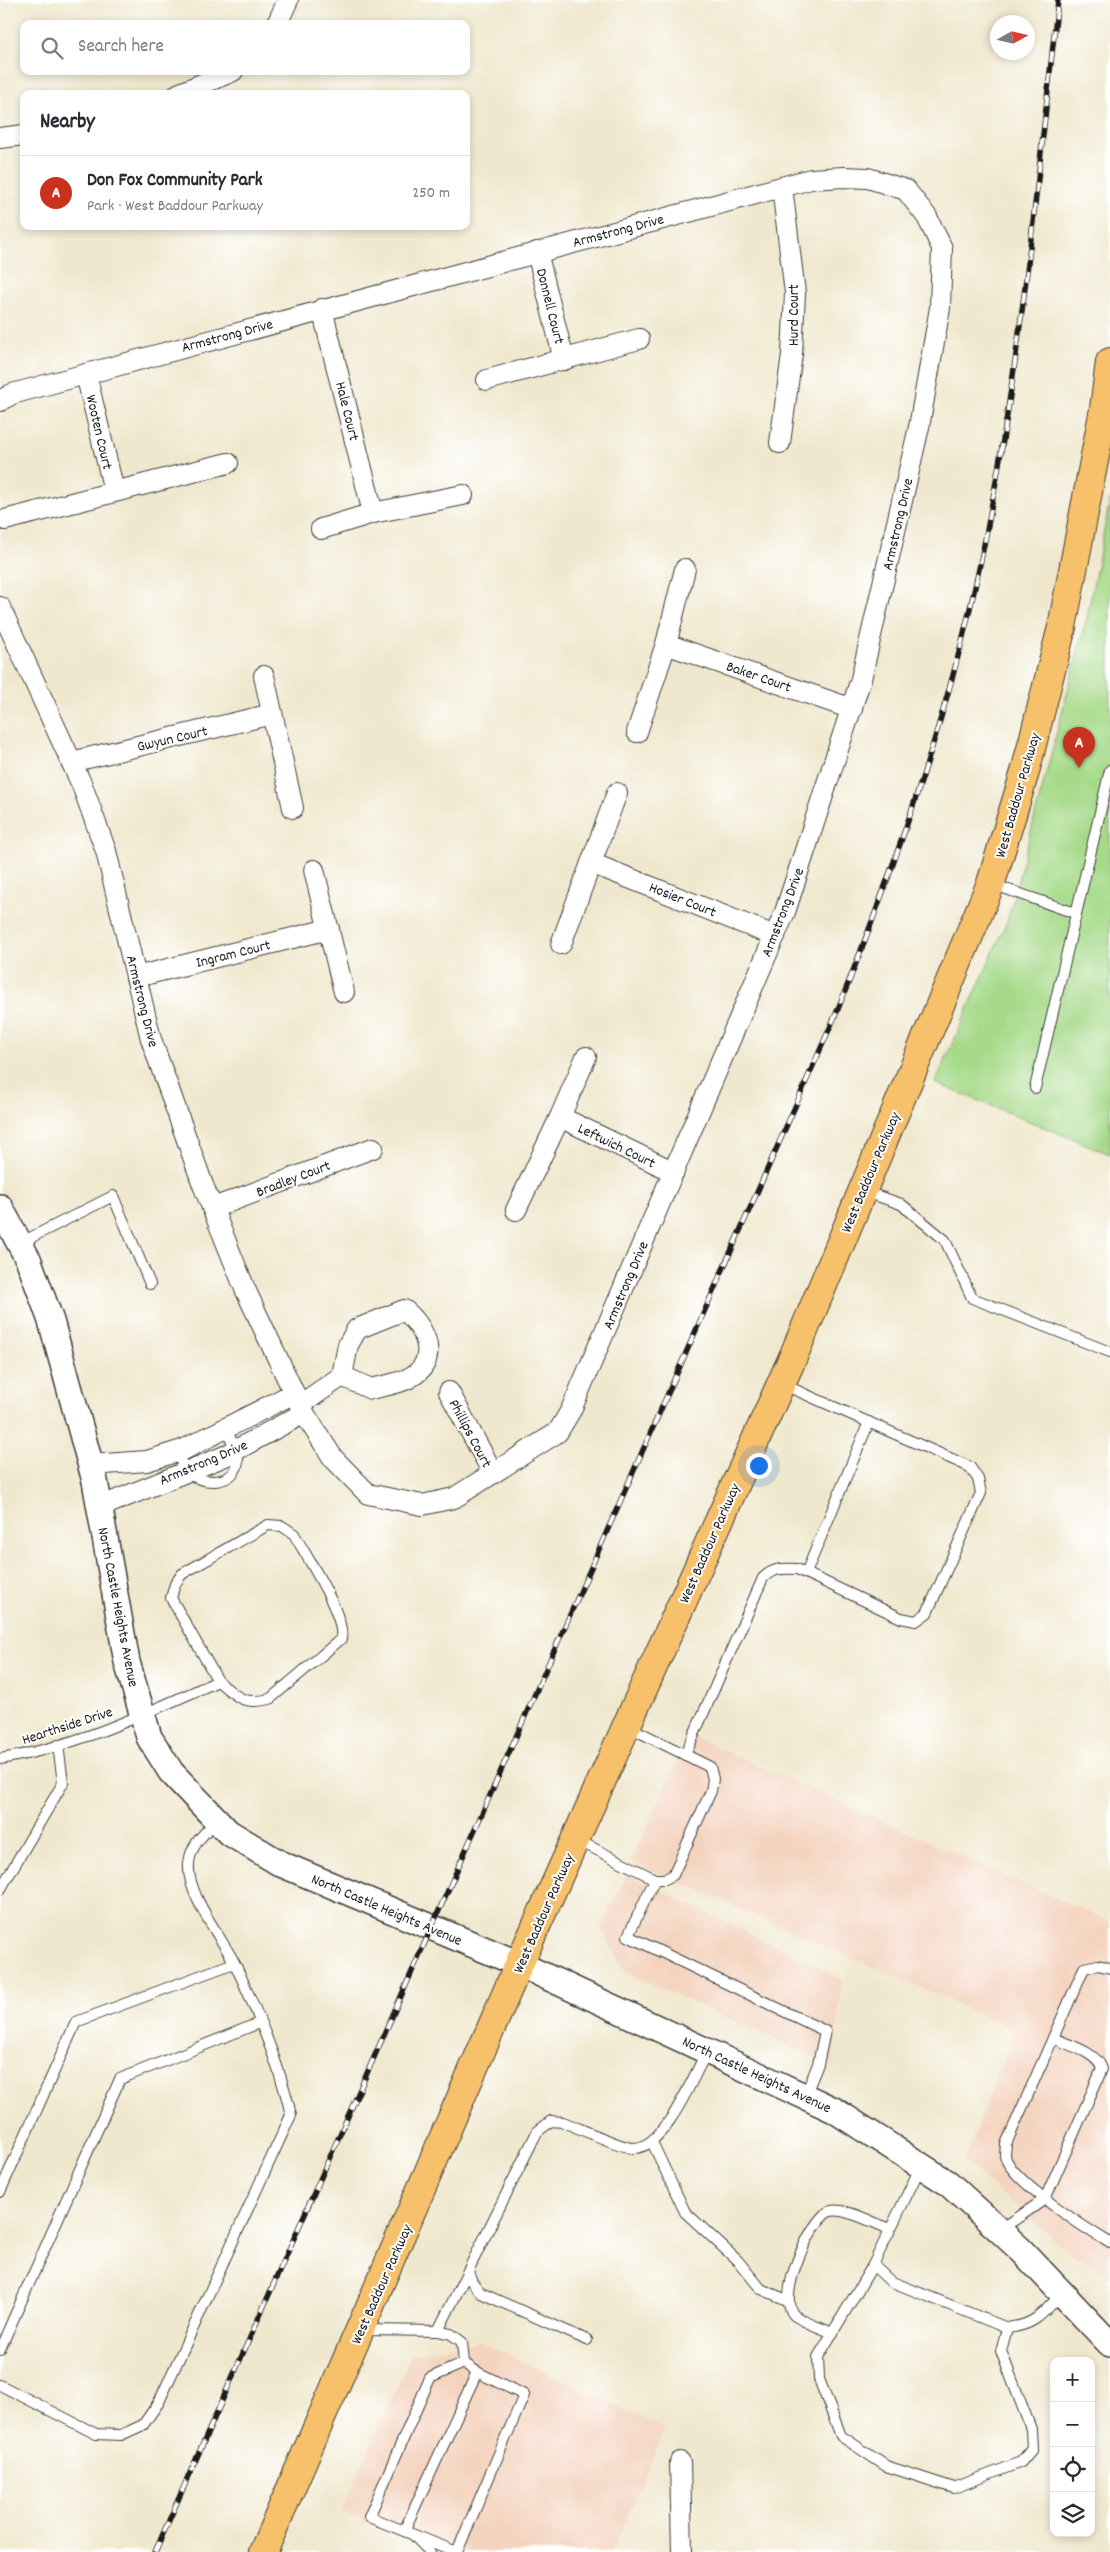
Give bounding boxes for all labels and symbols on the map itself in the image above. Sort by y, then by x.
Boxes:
north arrow [990,15,1035,60]
street label: Armstrong Drive [570,209,667,255]
street label: Donnell Court [529,266,569,347]
street label: Hurd Court [784,284,806,346]
street label: Armstrong Drive [179,314,276,360]
street label: Hale Court [328,380,364,444]
street label: Wooten Court [79,393,117,472]
street label: Armstrong Drive [878,476,920,573]
street label: Baker Court [723,656,794,699]
street label: Gwyun Court [135,721,210,759]
pin: A [1063,727,1095,768]
street label: West Baddour Parkway [991,730,1048,861]
street label: Armstrong Drive [757,865,811,961]
street label: Hosier Court [645,877,720,924]
street label: Ingram Court [194,935,274,975]
street label: Armstrong Drive [119,953,163,1050]
street label: West Baddour Parkway [836,1108,908,1237]
street label: Leftwich Court [574,1119,659,1175]
street label: Bradley Court [253,1155,335,1204]
street label: Armstrong Drive [598,1238,655,1333]
street label: Phillips Court [442,1396,497,1472]
street label: Armstrong Drive [156,1435,252,1492]
your location [746,1453,772,1479]
street label: West Baddour Parkway [675,1479,748,1607]
street label: North Castle Heights Avenue [91,1526,143,1689]
street label: Hearthside Drive [19,1702,116,1752]
street label: West Baddour Parkway [509,1849,582,1977]
street label: North Castle Heights Avenue [307,1869,466,1953]
street label: North Castle Heights Avenue [678,2032,835,2120]
street label: West Baddour Parkway [347,2220,420,2348]

